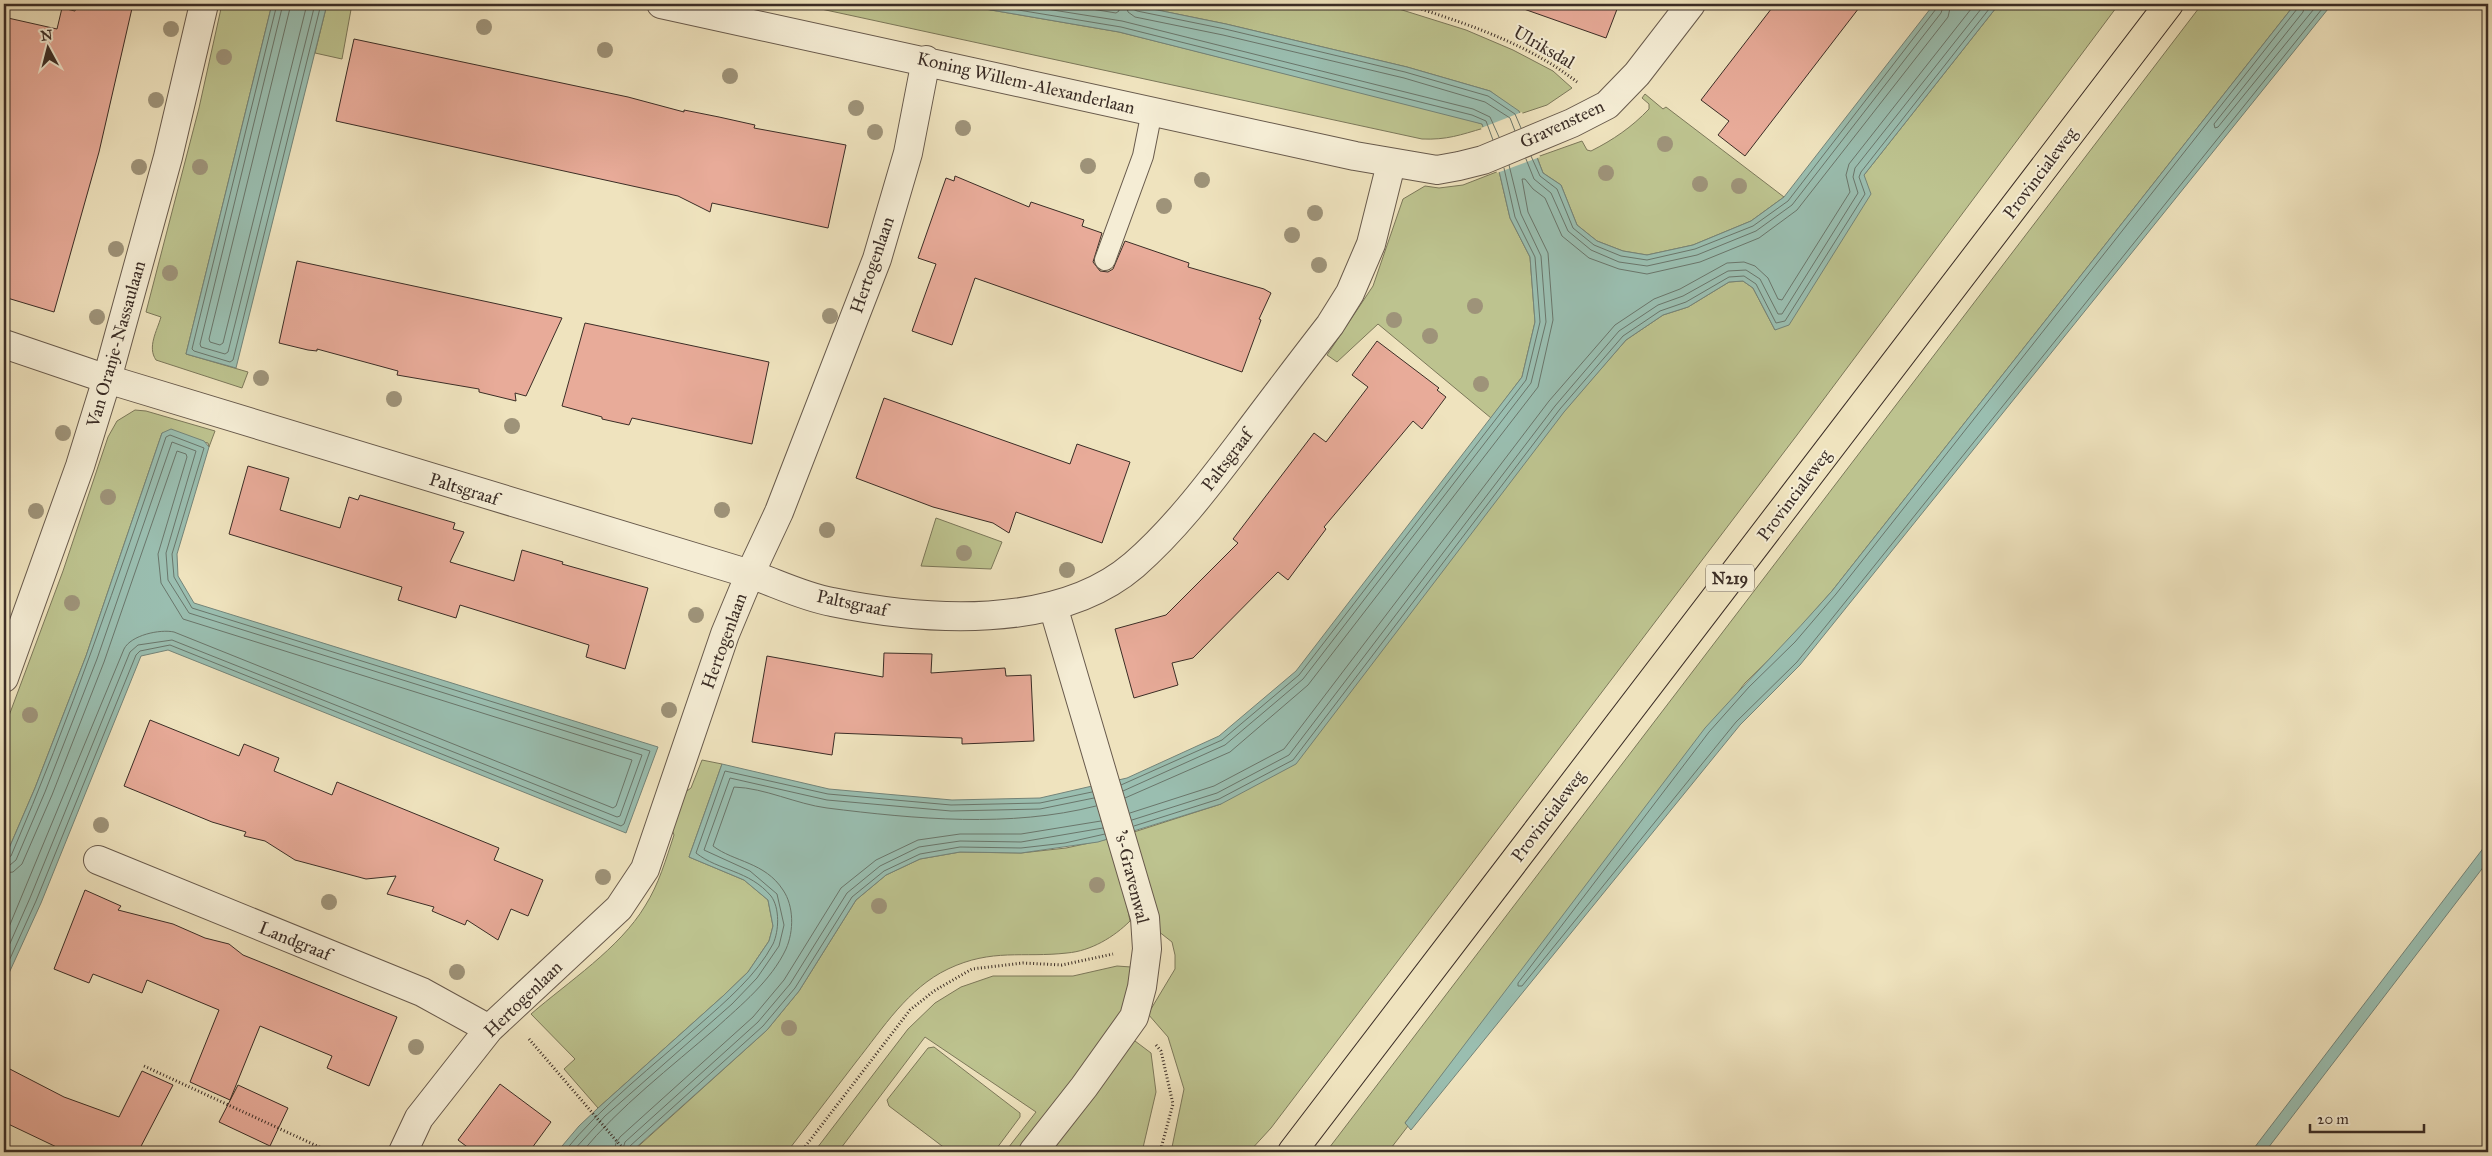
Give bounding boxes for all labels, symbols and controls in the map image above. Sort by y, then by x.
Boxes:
street label: Ulriksdal [1509,21,1579,73]
north arrow [22,22,72,72]
text: N [40,26,54,45]
street label: Koning Willem-Alexanderlaan [915,47,1137,120]
street label: Gravensteen [1516,95,1608,153]
street label: Provincialeweg [1998,122,2083,224]
street label: Hertogenlaan [845,214,900,316]
street label: Van Oranje-Nassaulaan [81,258,150,431]
street label: Paltsgraaf [1197,422,1260,496]
street label: Provincialeweg [1752,444,1837,546]
street label: Paltsgraaf [426,468,504,512]
road number: N219 [1706,564,1754,592]
street label: Paltsgraaf [814,585,892,623]
street label: Hertogenlaan [696,590,753,692]
street label: Provincialeweg [1506,765,1591,867]
street label: 's-Gravenwal [1110,828,1154,926]
street label: Landgraaf [255,917,337,967]
street label: Hertogenlaan [479,956,568,1043]
scale bar [2310,1101,2423,1133]
text: 20 m [2317,1110,2349,1128]

